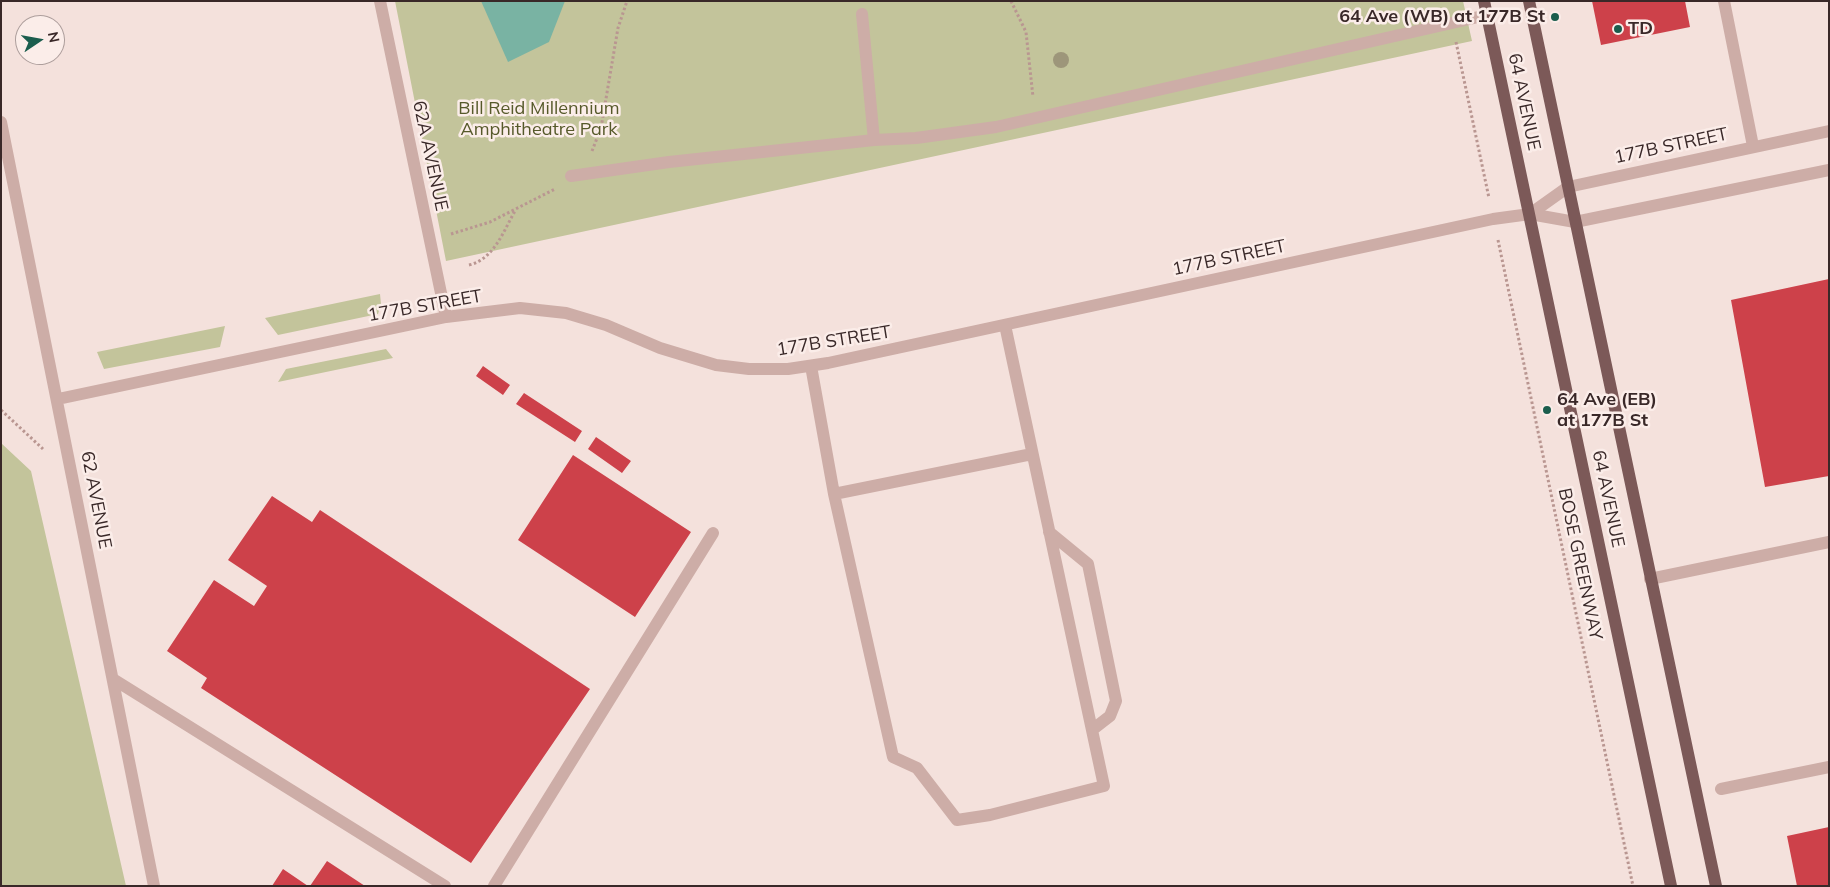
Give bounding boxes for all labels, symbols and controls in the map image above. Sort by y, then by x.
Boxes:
place label: 64 Ave (WB) at 177B St [1339,6,1545,28]
marker: 64 Ave (WB) at 177B St [1549,11,1561,23]
north arrow [15,15,65,65]
place label: TD [1628,18,1653,40]
marker: TD [1612,23,1624,35]
text: N [44,30,64,44]
street label: 64 AVENUE [1503,51,1545,153]
park label: Bill Reid Millennium Amphitheatre Park [458,98,620,140]
street label: 62A AVENUE [408,99,452,213]
street label: 177B STREET [1612,123,1730,169]
street label: 177B STREET [1170,235,1288,281]
street label: 177B STREET [366,285,484,327]
street label: 177B STREET [775,321,893,361]
place label: 64 Ave (EB) at 177B St [1557,389,1657,432]
marker: 64 Ave (EB) at 177B St [1541,404,1553,416]
street label: 64 AVENUE [1587,448,1629,550]
street label: 62 AVENUE [76,449,116,551]
street label: BOSE GREENWAY [1553,486,1607,642]

